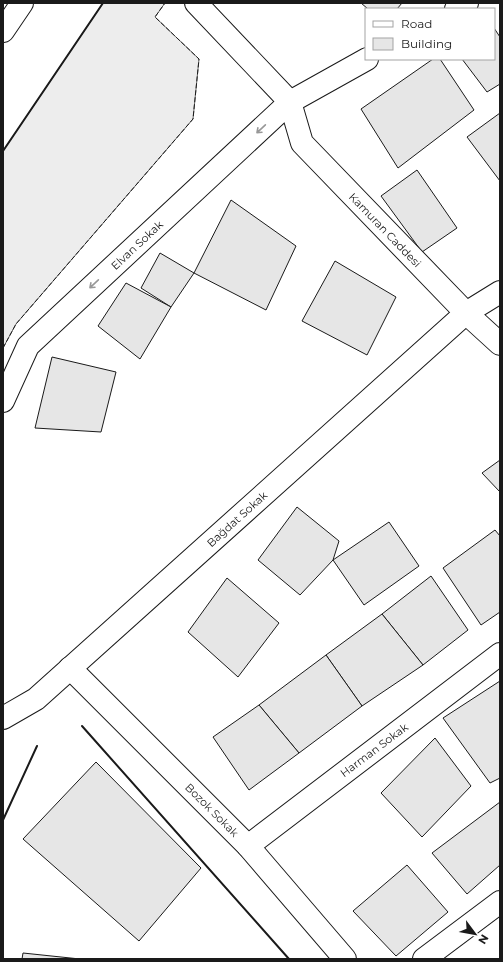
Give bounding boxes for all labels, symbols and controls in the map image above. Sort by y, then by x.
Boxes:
legend [365,8,495,60]
text: Road [401,16,432,31]
text: Building [401,36,452,51]
one-way arrow [256,124,266,134]
street label: Kamuran Caddesi [346,190,424,270]
street label: Elvan Sokak [108,217,166,273]
one-way arrow [89,279,99,289]
street label: Bağdat Sokak [204,488,271,550]
street label: Harman Sokak [337,720,411,780]
street label: Bozok Sokak [182,780,242,840]
north arrow [455,914,495,954]
text: N [475,932,492,947]

